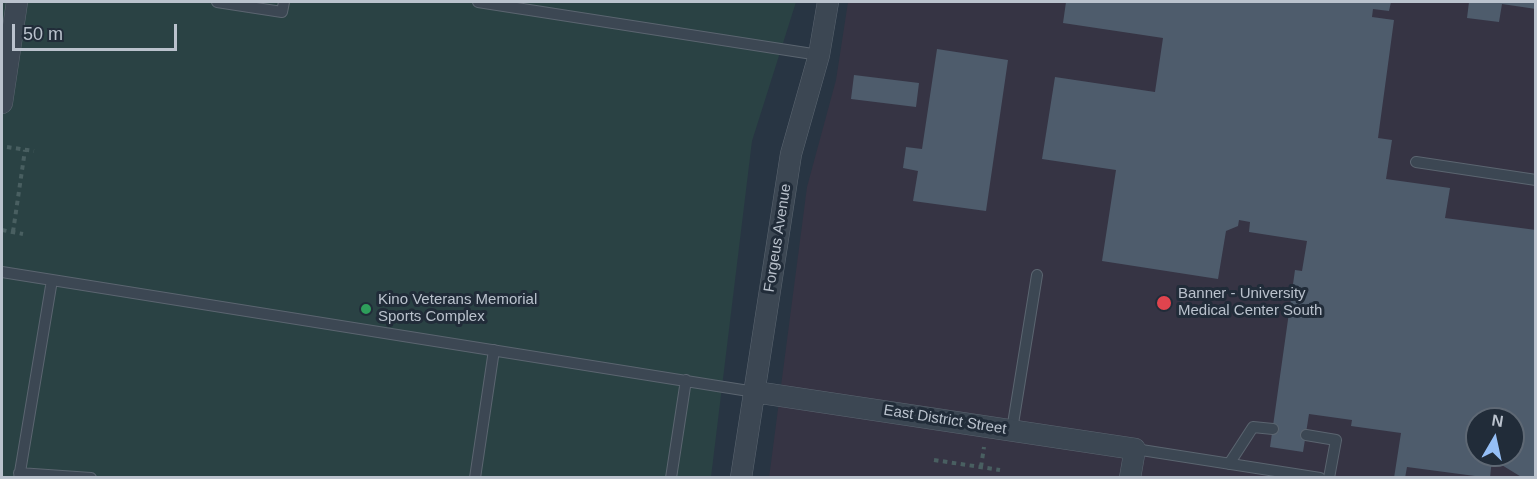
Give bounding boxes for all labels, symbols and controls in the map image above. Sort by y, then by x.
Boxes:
scale bar [15,12,180,50]
text: 50 m [23,24,63,44]
street label: Forgeus Avenue [761,182,795,294]
place label: Banner - University Medical Center South [1178,285,1322,320]
place label: Kino Veterans Memorial Sports Complex [378,291,537,326]
marker: Banner - University Medical Center South [1155,294,1173,312]
marker: Kino Veterans Memorial Sports Complex [359,302,373,316]
street label: East District Street [882,401,1008,439]
north arrow [1465,407,1525,467]
text: N [1491,411,1505,430]

